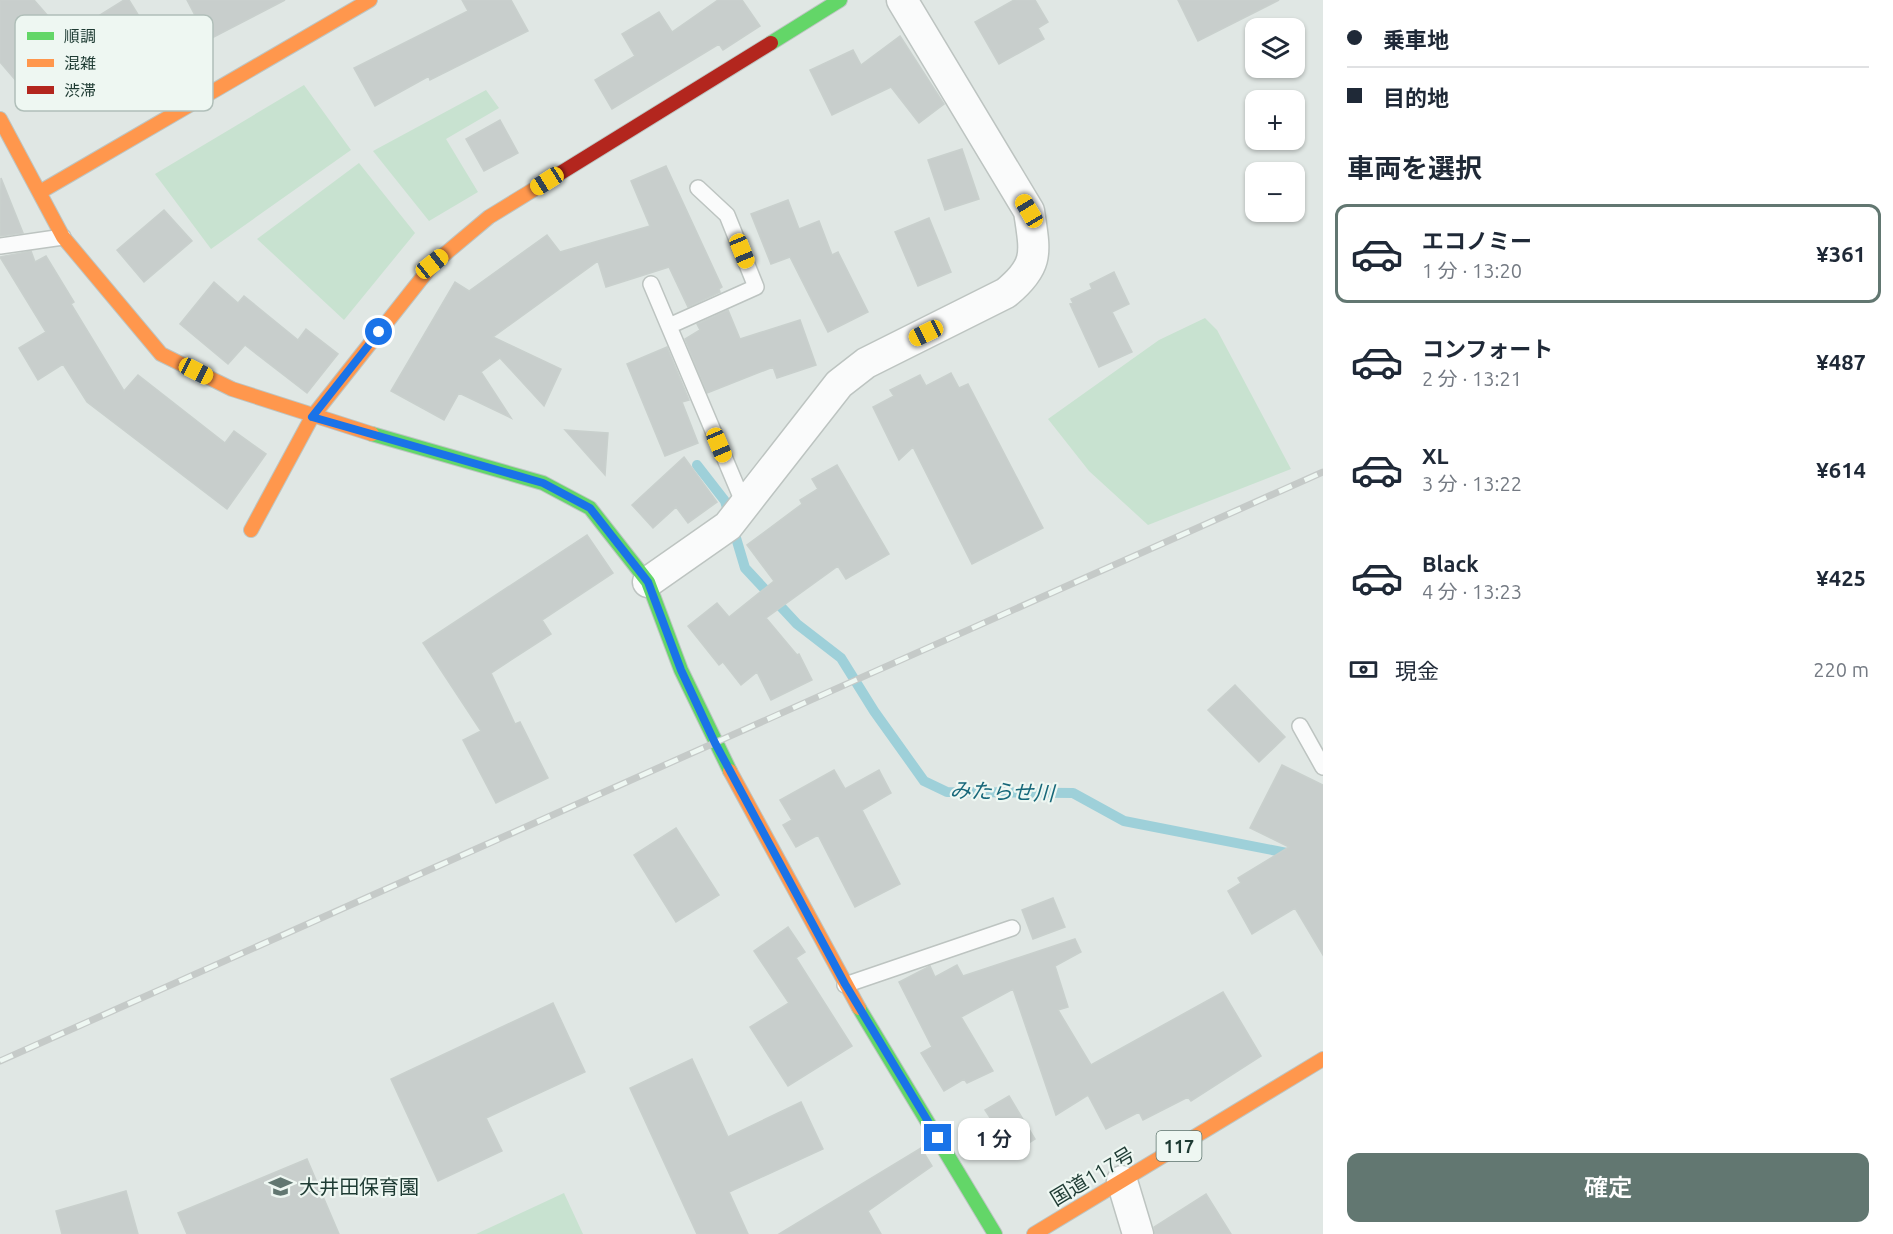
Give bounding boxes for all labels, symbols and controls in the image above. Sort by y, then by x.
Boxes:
legend [15,15,213,111]
map controls [1245,18,1305,222]
button: layers [1245,18,1305,78]
text: 順調 [64,27,96,45]
text: 乗車地 [1383,27,1449,52]
text: 混雑 [64,54,96,72]
text: 渋滞 [64,81,96,99]
text: 目的地 [1383,85,1449,110]
button: + [1245,90,1305,150]
text: 車両を選択 [1347,153,1482,183]
button: − [1245,162,1305,222]
car [527,164,567,198]
car [1012,191,1046,231]
icon: car [1350,227,1404,281]
text: エコノミー [1422,228,1532,253]
car [727,231,757,271]
text: ¥361 [1816,241,1866,266]
car [412,246,452,282]
text: 1 分 · 13:20 [1422,259,1522,282]
car [906,317,946,349]
route start [365,318,392,345]
icon: car [1350,335,1404,389]
text: コンフォート [1422,336,1553,361]
text: ¥487 [1816,349,1866,374]
car [176,355,216,387]
text: 2 分 · 13:21 [1422,367,1522,390]
car [704,425,734,465]
icon: car [1350,443,1404,497]
text: XL [1422,443,1449,468]
text: ¥614 [1816,457,1866,482]
text: 3 分 · 13:22 [1422,472,1522,495]
icon: car [1350,551,1404,605]
text: Black [1422,551,1479,576]
text: ¥425 [1816,565,1866,590]
text: 4 分 · 13:23 [1422,580,1522,603]
icon: cash [1347,653,1380,686]
text: 現金 [1395,658,1439,683]
text: 220 m [1813,658,1869,681]
water label: みたらせ川 [949,777,1057,805]
callout: 1 分 [959,1117,1031,1159]
route end [924,1124,951,1151]
text: 1 分 [976,1127,1012,1150]
road number: 117 [1156,1131,1202,1161]
street label: 国道117号 [1046,1142,1138,1210]
button: 確定 [1347,1153,1869,1222]
school or university icon: 大井田保育園 [268,1173,294,1199]
place label: 大井田保育園 [299,1175,419,1198]

